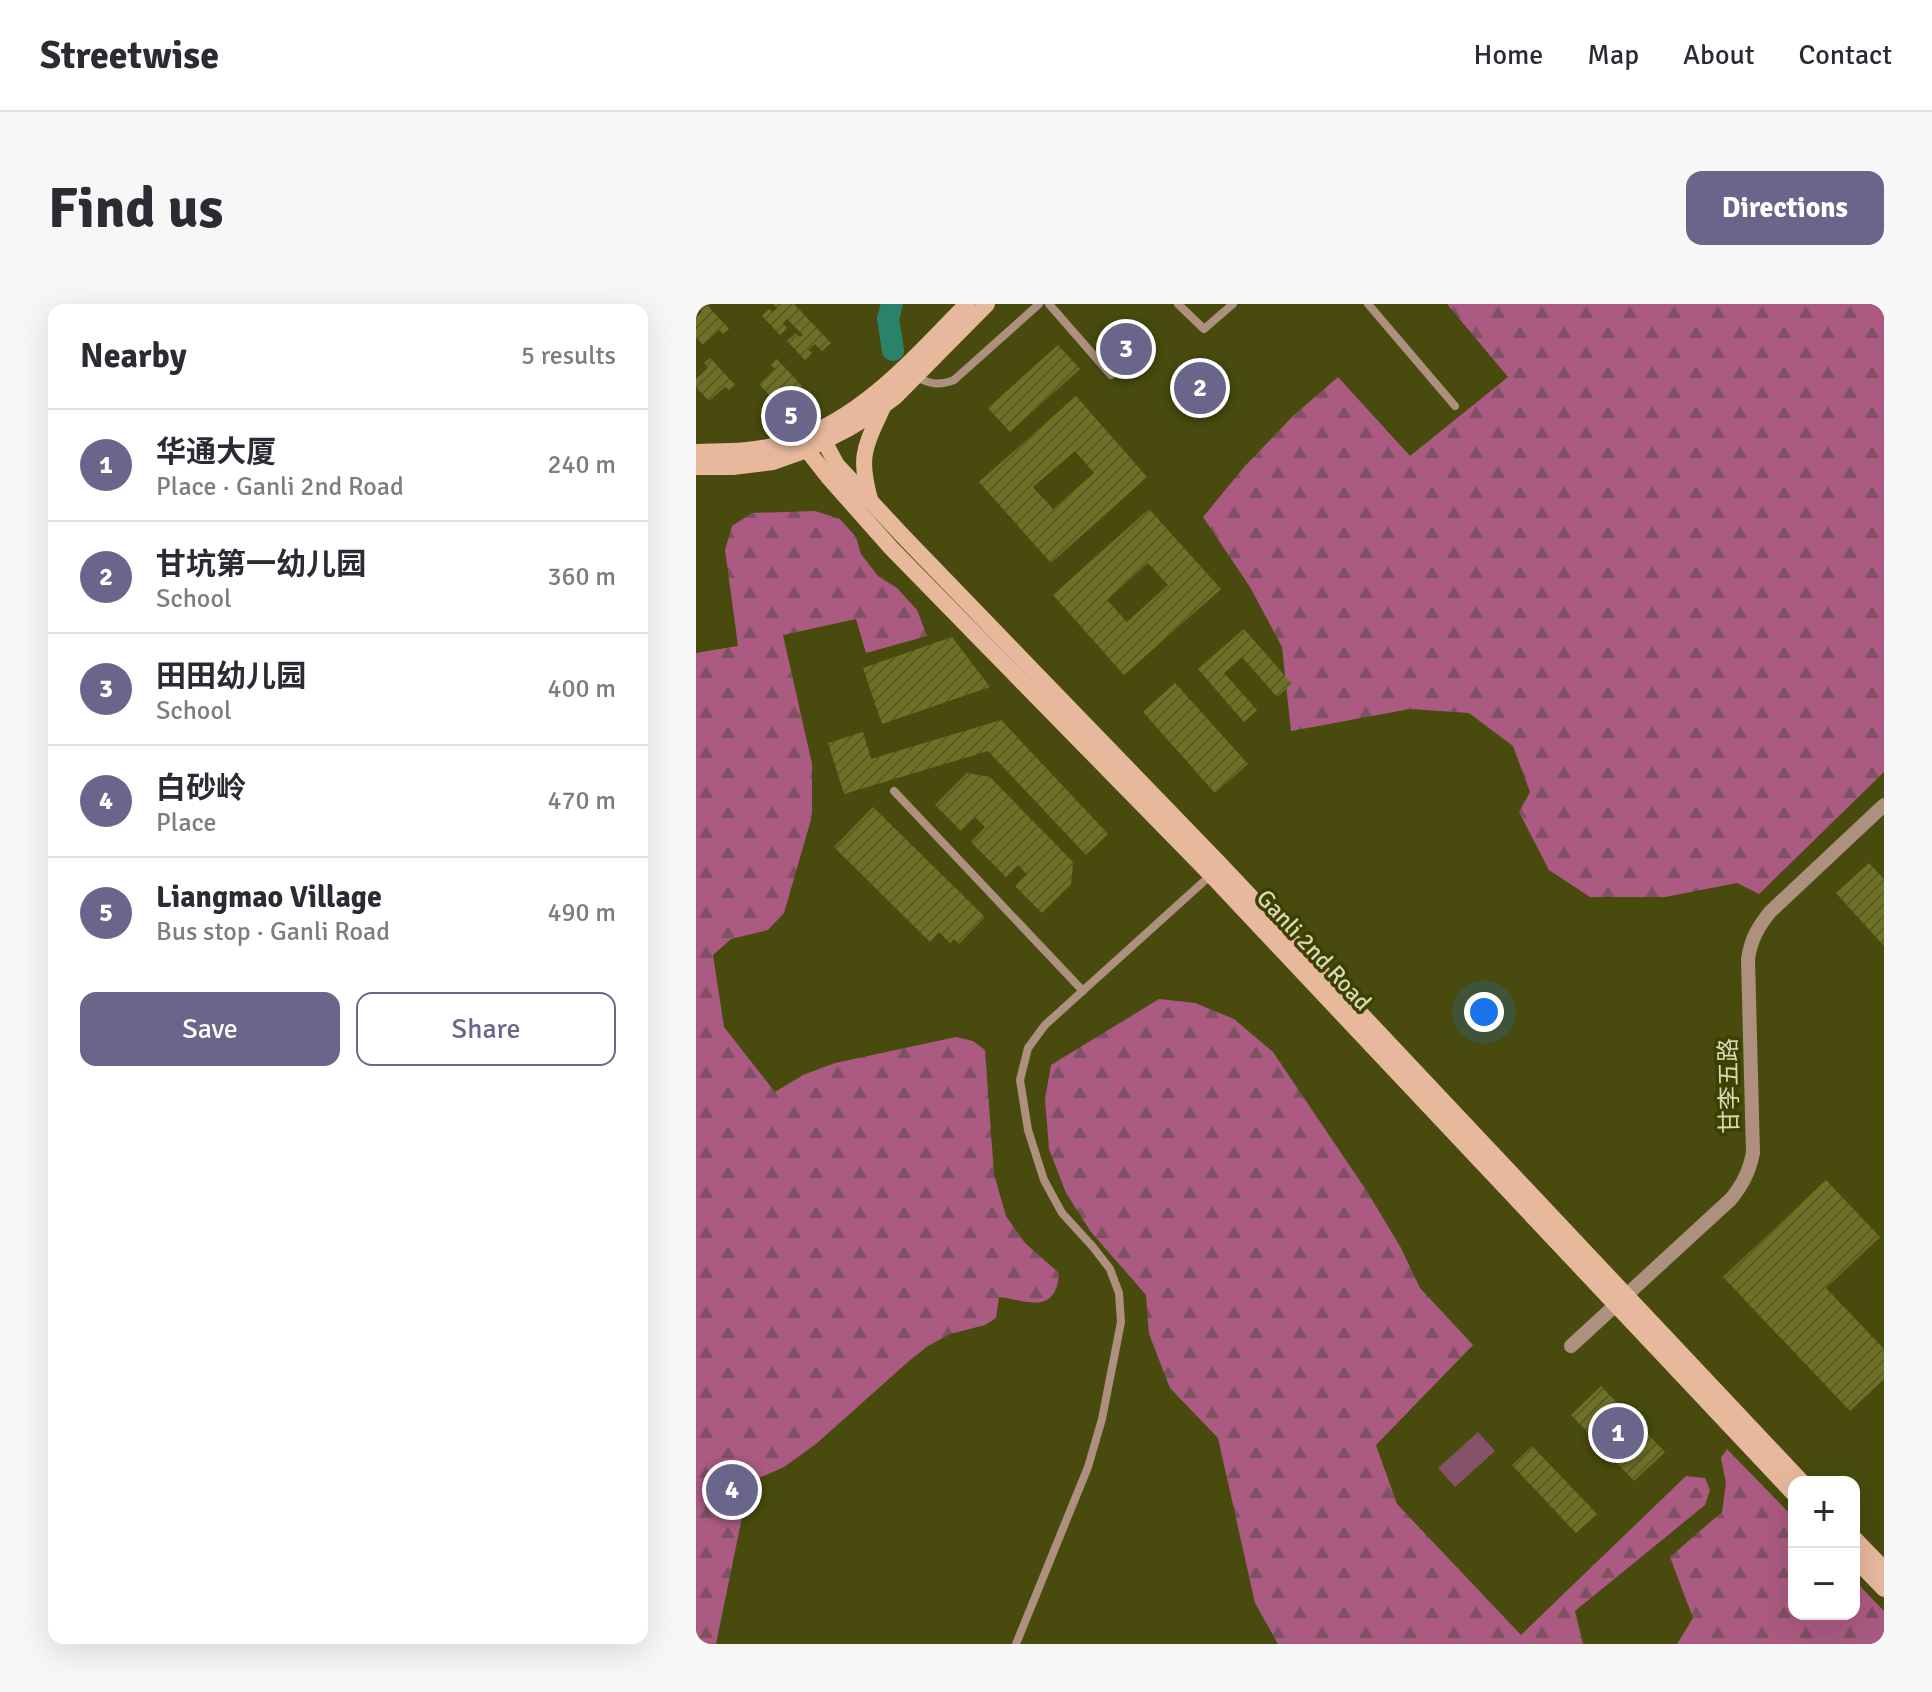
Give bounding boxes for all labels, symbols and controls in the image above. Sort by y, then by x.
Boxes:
text: Streetwise [40,32,219,79]
text: Home [1474,38,1543,72]
text: Map [1587,38,1639,72]
text: About [1683,38,1755,72]
text: Contact [1799,38,1892,72]
button: Directions [1686,171,1884,245]
text: Find us [48,174,223,243]
pin: 3 [1100,319,1152,379]
text: Nearby [80,335,187,377]
text: 5 results [521,340,616,372]
pin: 2 [1174,358,1226,418]
pin: 5 [765,386,817,446]
text: 华通大厦 [156,434,276,471]
text: 1 [99,449,113,481]
text: 240 m [547,449,616,481]
text: Place · Ganli 2nd Road [156,471,404,503]
text: 甘坑第一幼儿园 [156,546,366,583]
text: 2 [99,561,113,593]
text: 360 m [547,561,616,593]
text: School [156,583,232,615]
text: 田田幼儿园 [156,658,306,695]
text: 3 [99,673,113,705]
text: 400 m [547,673,616,705]
text: School [156,695,232,727]
text: 白砂岭 [156,770,246,807]
text: 4 [99,785,113,817]
text: 470 m [547,785,616,817]
text: Place [156,807,217,839]
text: Liangmao Village [156,879,382,916]
street label: Ganli 2nd Road [1250,883,1378,1017]
text: 5 [99,897,113,929]
text: 490 m [547,897,616,929]
text: Bus stop · Ganli Road [156,916,390,948]
button: Save [80,992,340,1066]
button: Share [356,992,616,1066]
your location [1464,992,1504,1032]
street label: 甘李五路 [1713,1038,1745,1134]
pin: 1 [1592,1403,1644,1463]
pin: 4 [706,1460,758,1520]
map controls [1788,1476,1860,1620]
button: + [1788,1476,1860,1548]
button: − [1788,1548,1860,1620]

